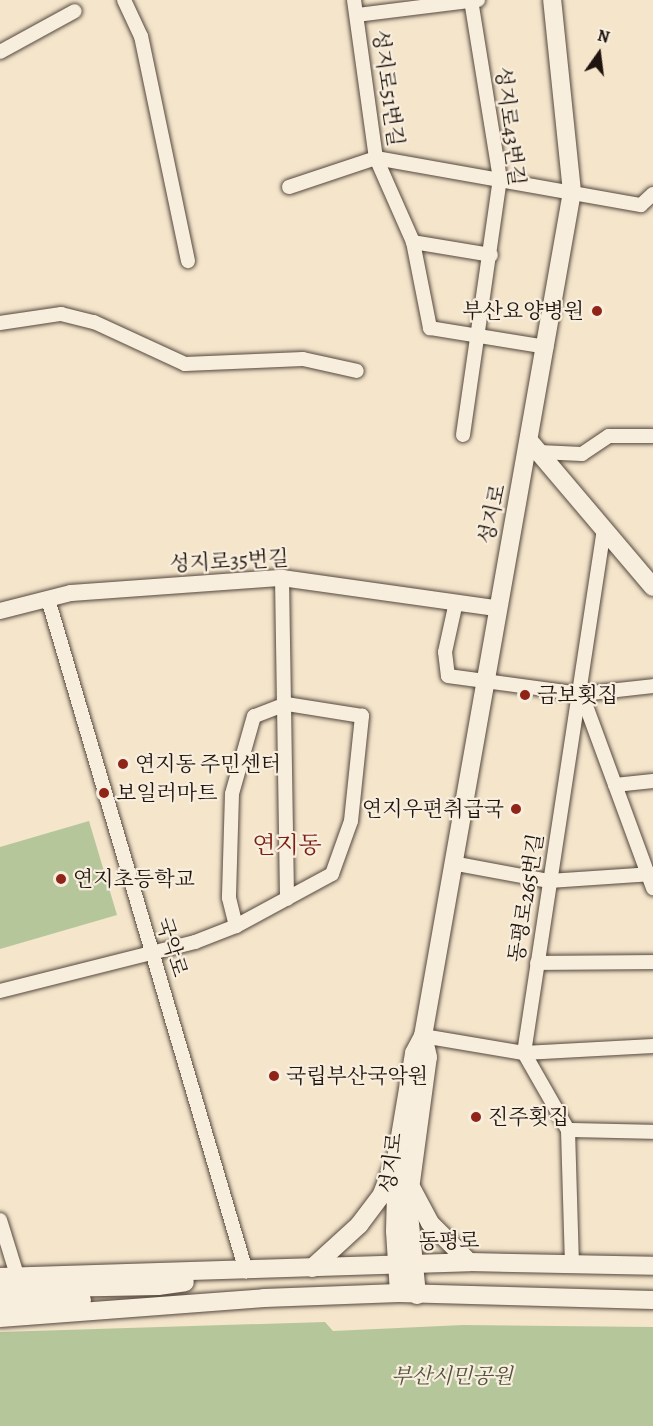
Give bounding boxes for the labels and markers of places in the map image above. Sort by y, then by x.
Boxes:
place label: 부산요양병원 [462,298,584,324]
marker: 부산요양병원 [588,302,606,320]
place label: 금보횟집 [537,682,618,708]
marker: 금보횟집 [518,688,532,702]
place label: 연지동 주민센터 [135,751,281,777]
marker: 연지동 주민센터 [116,757,130,771]
place label: 보일러마트 [116,780,217,806]
marker: 보일러마트 [97,786,111,800]
place label: 연지우편취급국 [362,796,504,822]
marker: 연지우편취급국 [509,802,523,816]
place label: 연지초등학교 [73,866,195,892]
marker: 연지초등학교 [54,872,68,886]
place label: 국립부산국악원 [286,1063,428,1089]
marker: 국립부산국악원 [267,1069,281,1083]
place label: 진주횟집 [488,1104,569,1130]
marker: 진주횟집 [469,1110,483,1124]

